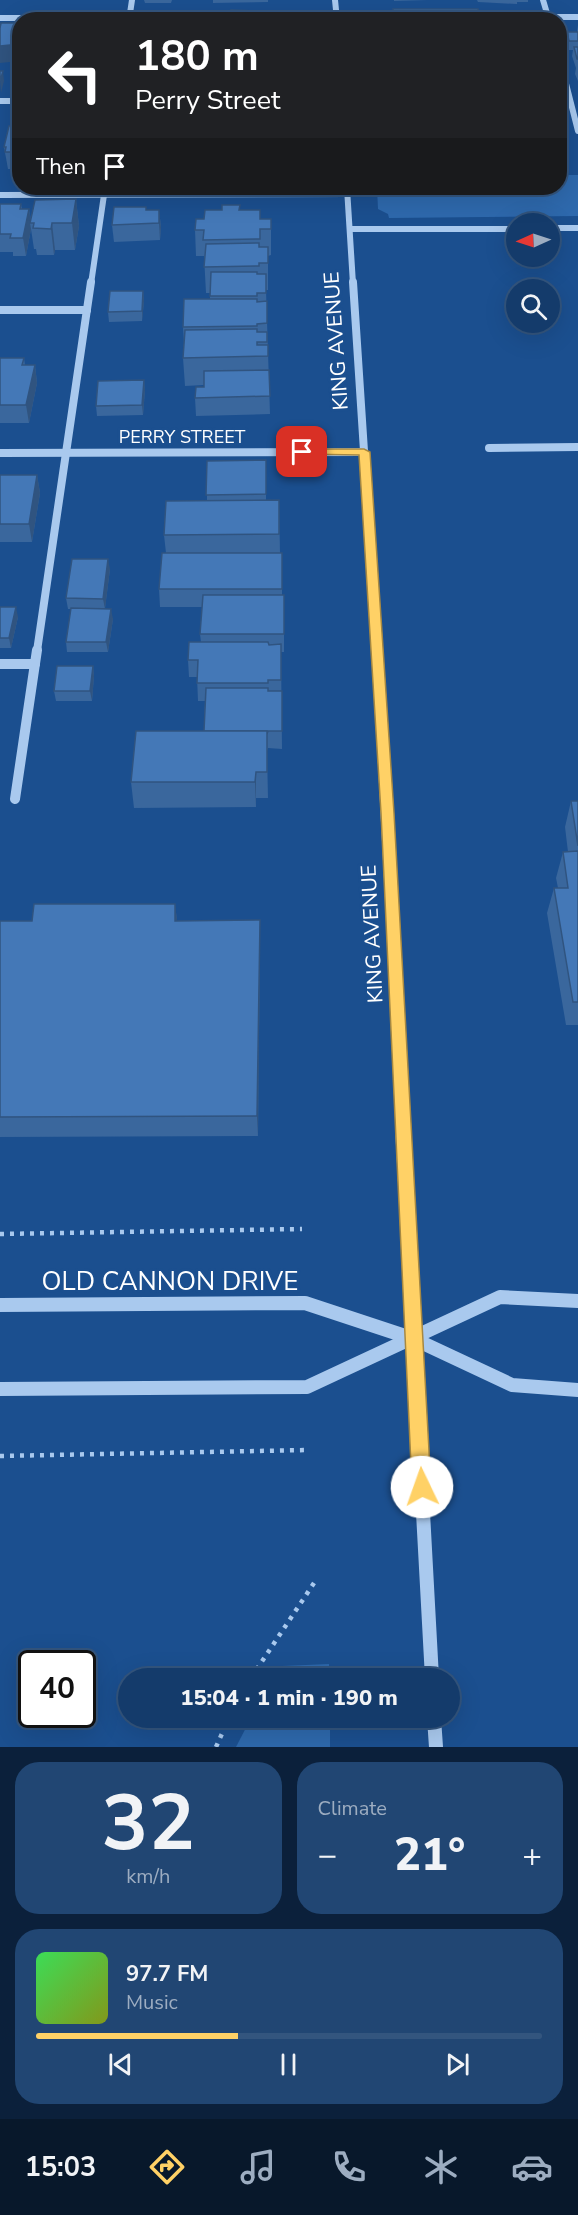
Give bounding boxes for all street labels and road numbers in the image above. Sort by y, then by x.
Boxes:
street label: KING AVENUE [317,271,355,411]
street label: PERRY STREET [119,425,245,449]
street label: KING AVENUE [354,864,390,1004]
street label: OLD CANNON DRIVE [42,1264,298,1299]

